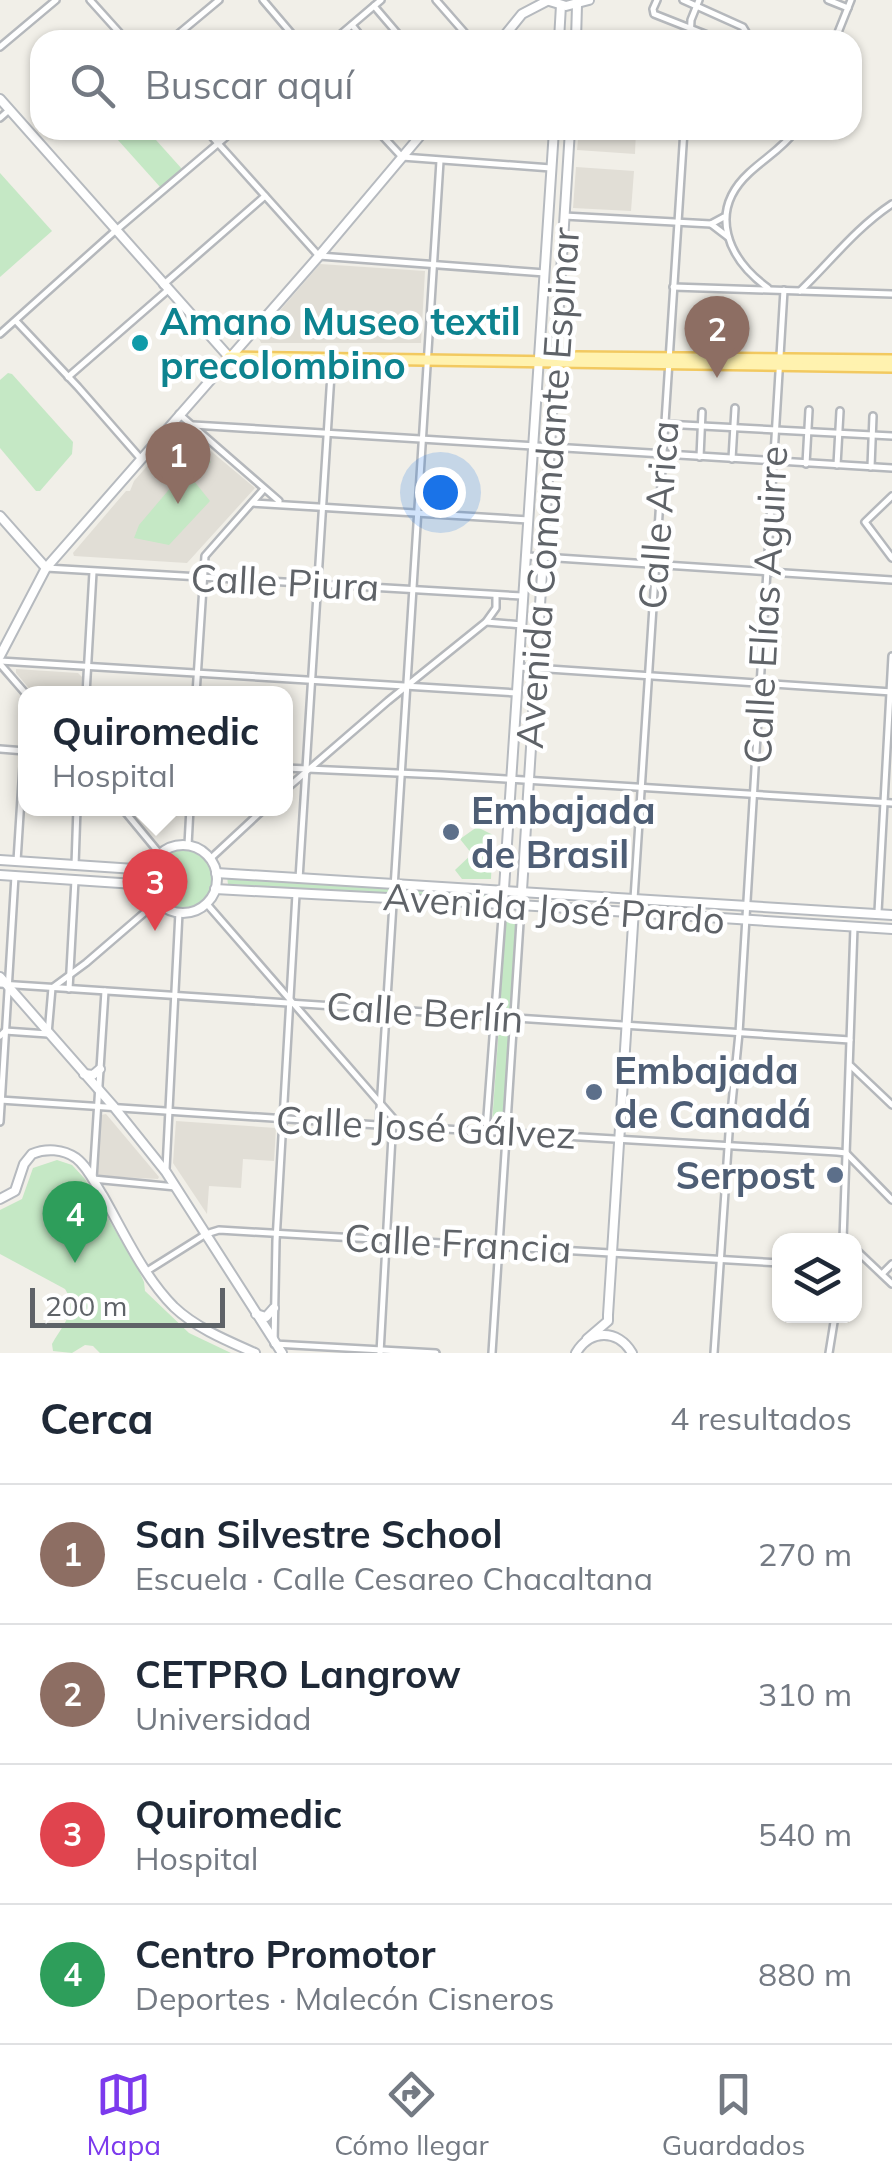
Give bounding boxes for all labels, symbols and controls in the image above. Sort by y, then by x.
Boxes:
search box [30,30,862,140]
icon: search [65,58,120,113]
text: Buscar aquí [145,61,353,109]
street label: Avenida Comandante Espinar [505,226,589,750]
pin: 2 [684,296,750,378]
place label: Amano Museo textil precolombino [160,297,521,389]
marker: Amano Museo textil precolombino [129,332,151,354]
street label: Calle Arica [627,419,689,611]
pin: 1 [146,422,210,504]
street label: Calle Elías Aguirre [733,445,797,765]
your location [415,467,466,518]
street label: Calle Piura [189,553,381,611]
popup [18,686,293,816]
text: Quiromedic [52,707,259,755]
text: Hospital [52,755,175,795]
place label: Embajada de Brasil [471,786,656,878]
marker: Embajada de Brasil [440,821,462,843]
pin: 3 [122,848,188,931]
street label: Avenida José Pardo [381,872,727,944]
street label: Calle Berlín [325,981,525,1043]
place label: Embajada de Canadá [614,1046,811,1138]
marker: Embajada de Canadá [583,1081,605,1103]
street label: Calle José Gálvez [275,1095,577,1159]
place label: Serpost [675,1151,815,1199]
marker: Serpost [824,1164,846,1186]
pin: 4 [42,1180,108,1263]
street label: Calle Francia [343,1213,573,1273]
map controls [772,1233,862,1323]
button: layers [772,1233,862,1323]
scale bar [30,1283,225,1328]
text: 200 m [45,1288,127,1323]
text: Cerca [40,1392,154,1445]
text: 4 resultados [670,1398,852,1438]
text: San Silvestre School [135,1510,502,1558]
text: 1 [63,1534,82,1574]
text: 270 m [758,1534,852,1574]
text: Escuela · Calle Cesareo Chacaltana [135,1558,653,1598]
text: CETPRO Langrow [135,1650,461,1698]
text: 2 [63,1674,82,1714]
text: 310 m [758,1674,852,1714]
text: Universidad [135,1698,311,1738]
text: Quiromedic [135,1790,342,1838]
text: 3 [63,1814,82,1854]
text: 540 m [758,1814,852,1854]
text: Hospital [135,1838,259,1878]
text: Centro Promotor [135,1930,436,1978]
text: 4 [63,1954,82,1994]
text: 880 m [758,1954,852,1994]
text: Deportes · Malecón Cisneros [135,1978,554,2018]
tab: Mapa [87,2067,161,2162]
tab: Cómo llegar [334,2067,489,2162]
tab: Guardados [662,2067,805,2162]

